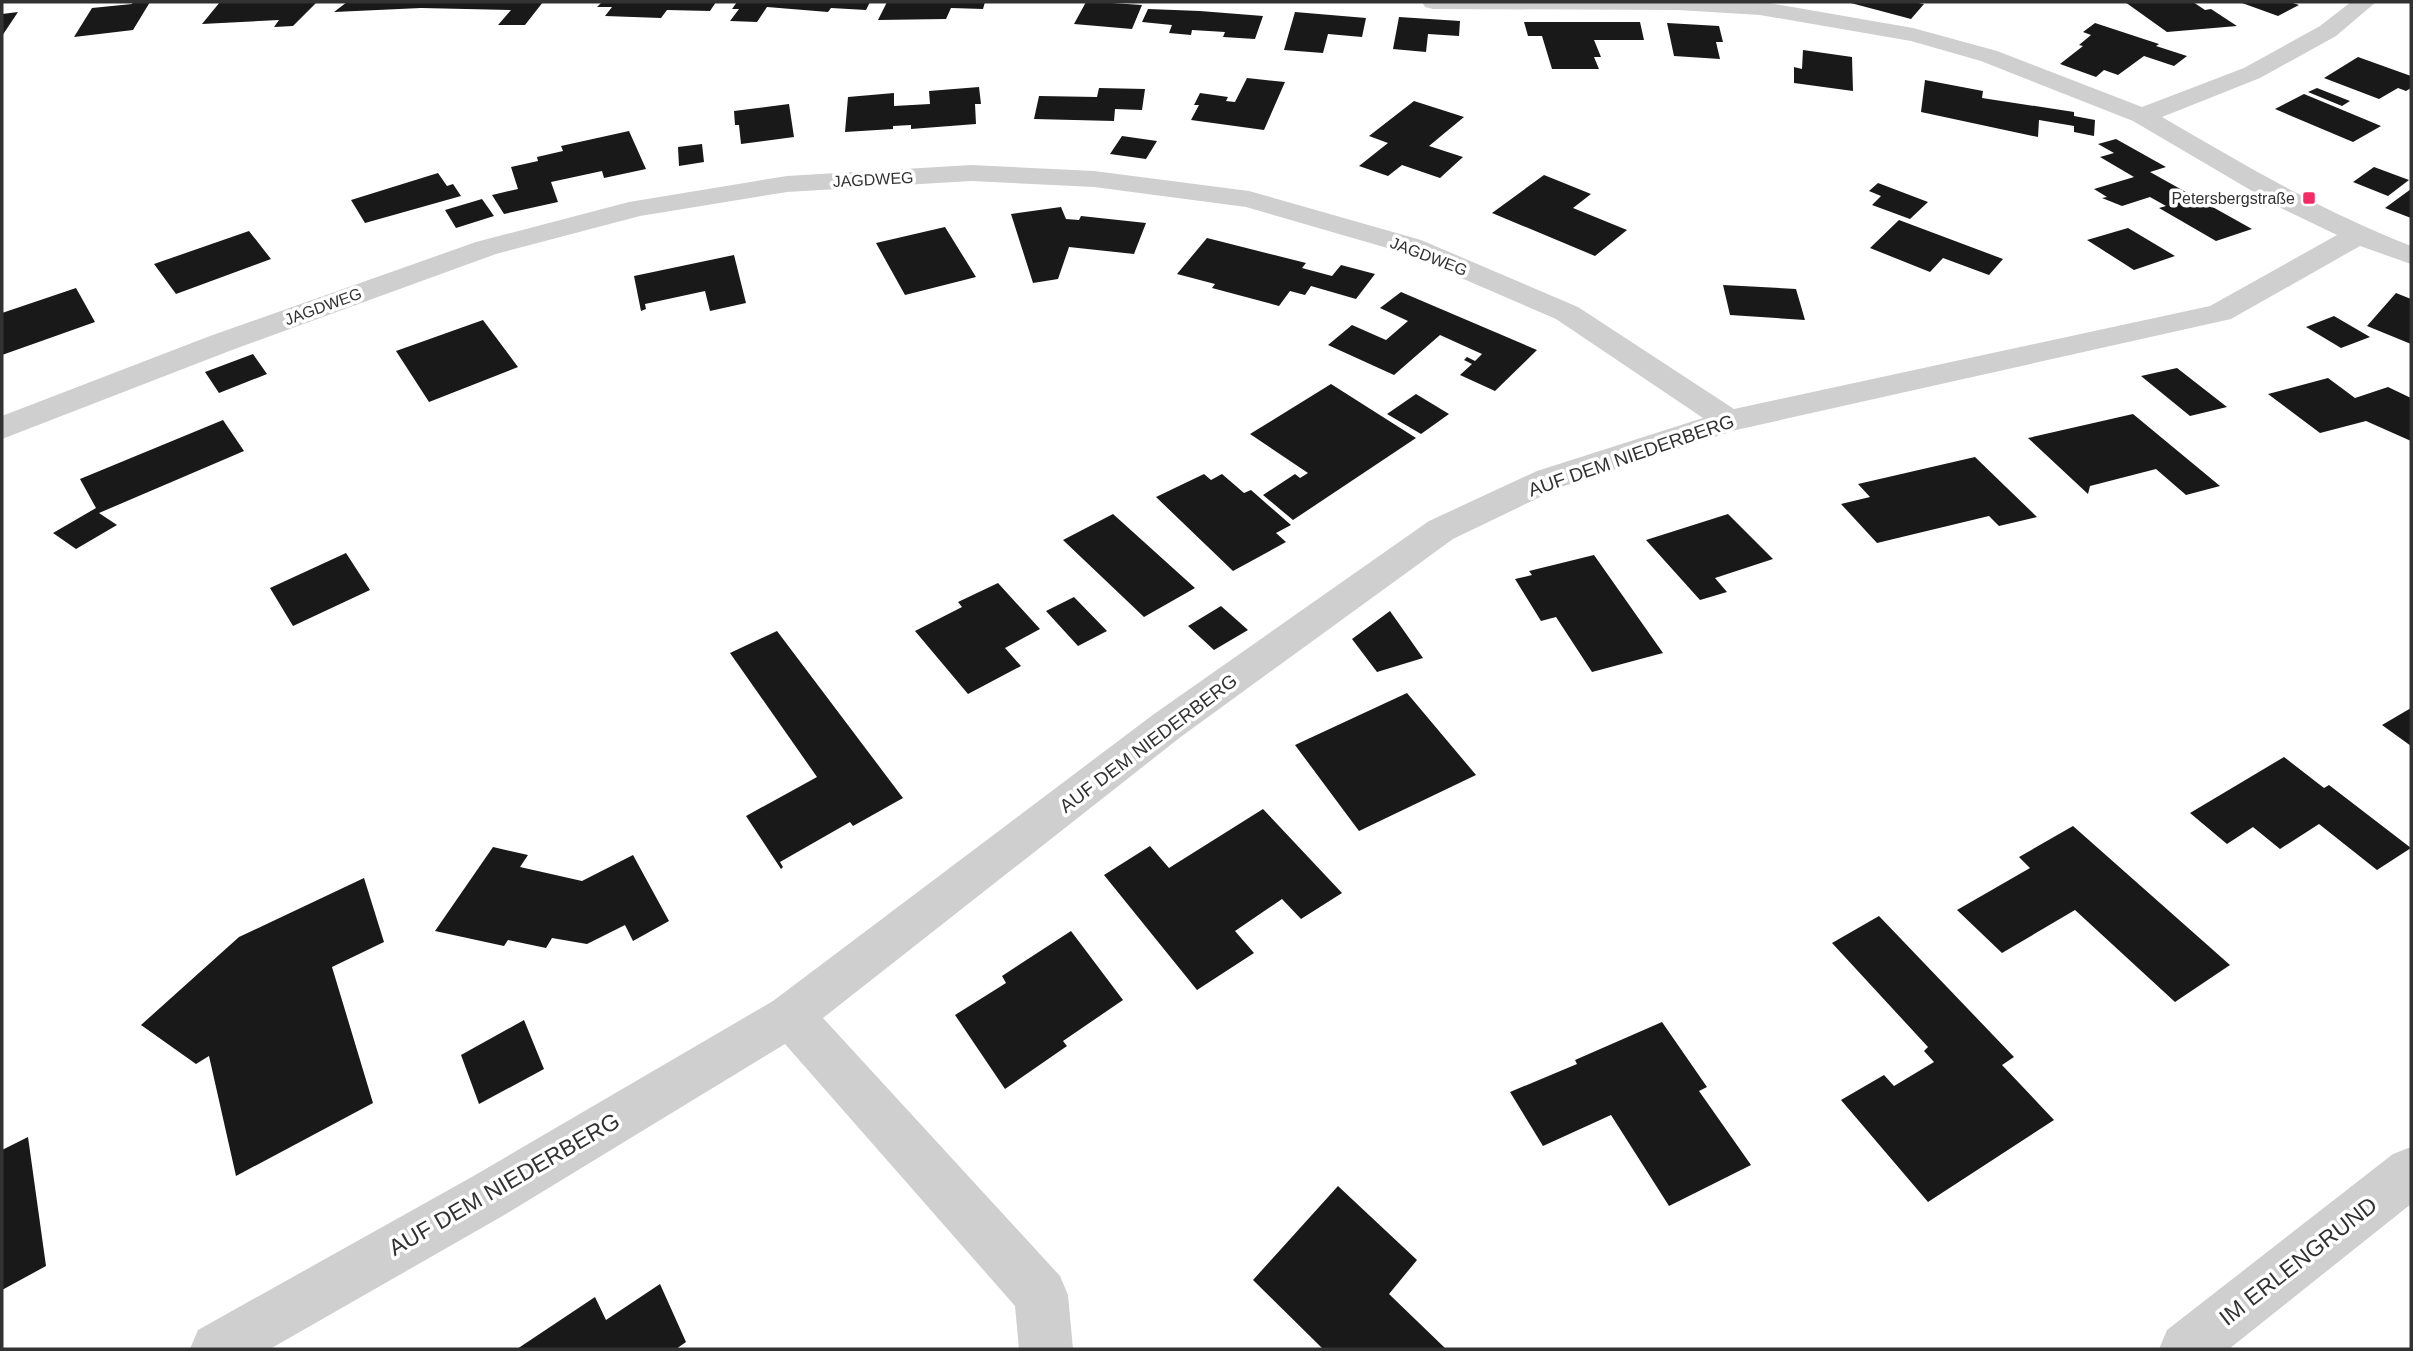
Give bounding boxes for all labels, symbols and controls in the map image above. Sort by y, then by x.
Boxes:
street label: JAGDWEG [832,169,914,190]
place label: Petersbergstraße [2171,190,2295,207]
marker: Petersbergstraße [2301,190,2317,206]
street label: JAGDWEG [1388,234,1470,279]
street label: JAGDWEG [282,285,364,328]
street label: AUF DEM NIEDERBERG [1525,410,1737,501]
street label: AUF DEM NIEDERBERG [1056,670,1241,817]
street label: AUF DEM NIEDERBERG [384,1107,624,1261]
street label: IM ERLENGRUND [2214,1191,2382,1331]

